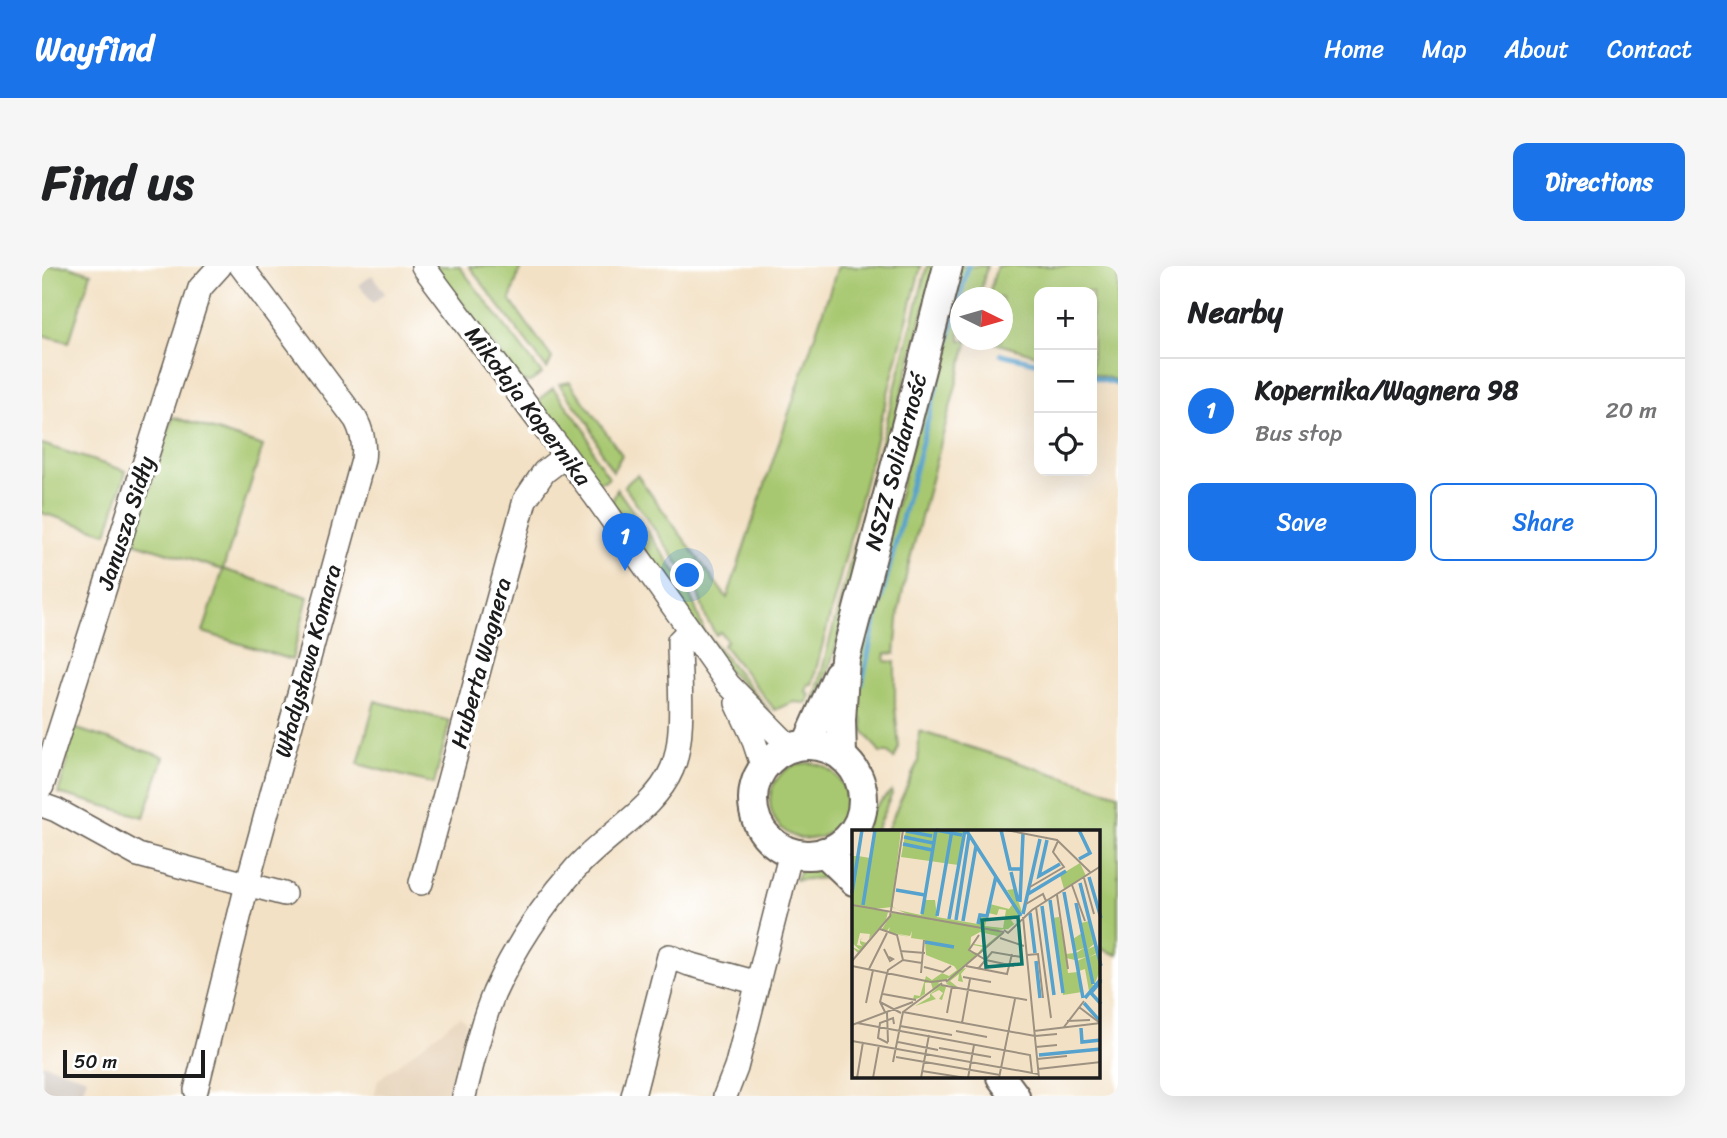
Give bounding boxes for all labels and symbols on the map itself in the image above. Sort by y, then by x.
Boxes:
north arrow [950,287,1013,350]
street label: Mikołaja Kopernika [454,317,603,496]
street label: NSZZ Solidarność [853,367,940,555]
street label: Janusza Sidły [85,451,167,596]
pin: 1 [602,513,648,571]
your location [670,558,704,592]
street label: Władysława Komara [262,559,354,762]
street label: Huberta Wagnera [439,573,524,753]
inset map [852,830,1100,1079]
scale bar [63,1047,205,1079]

